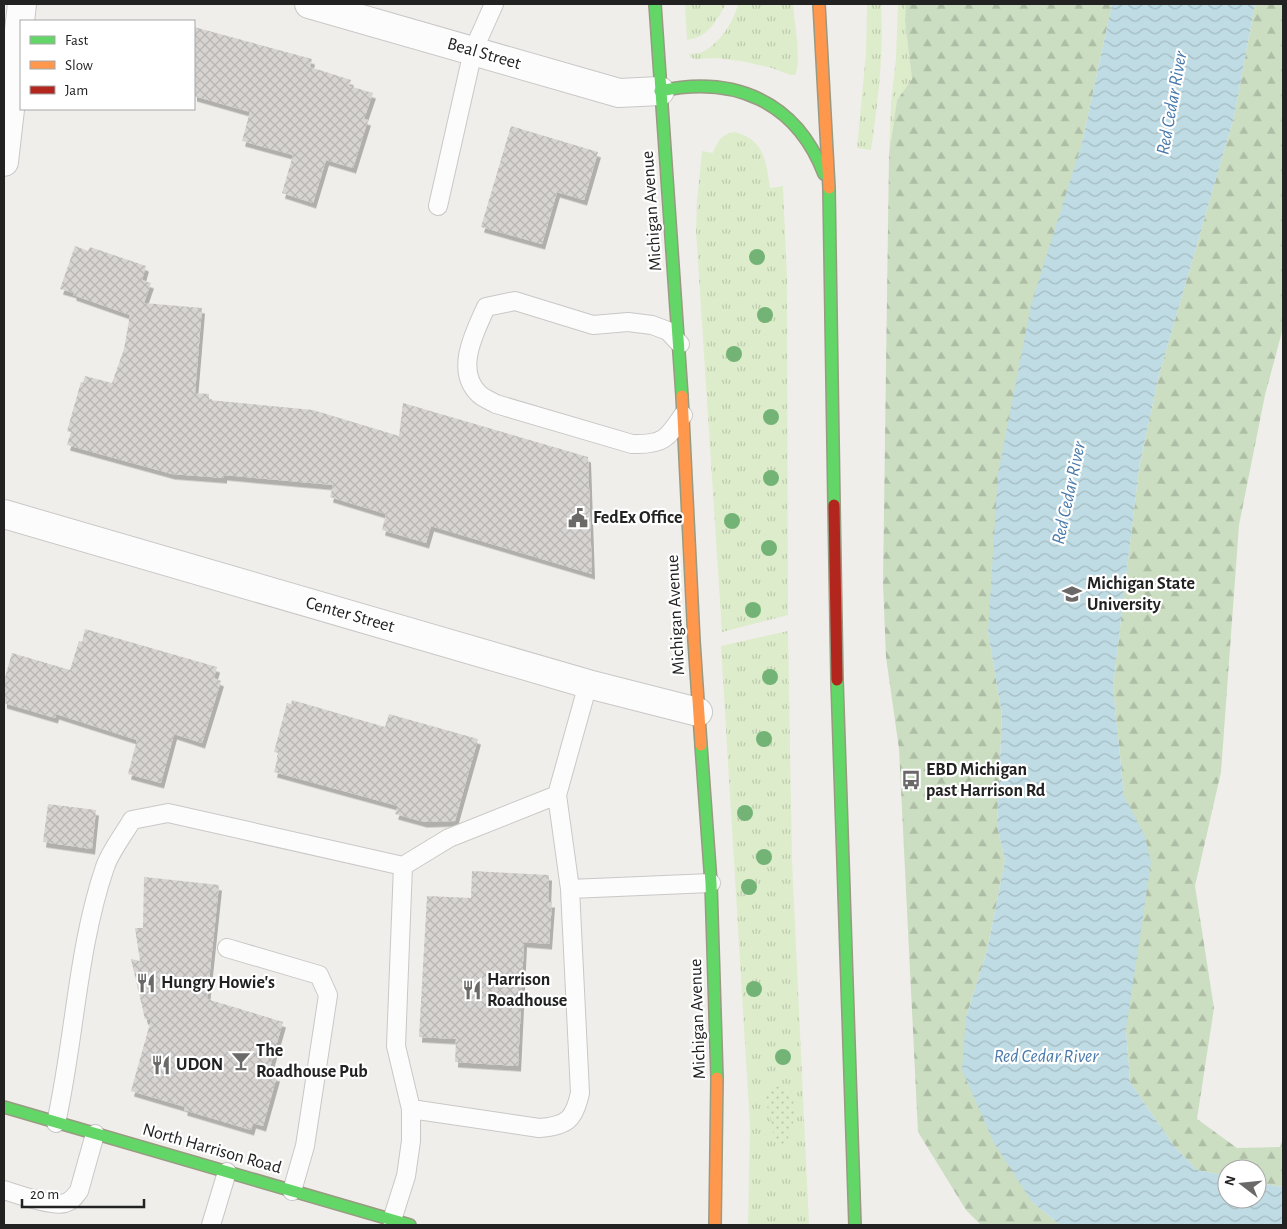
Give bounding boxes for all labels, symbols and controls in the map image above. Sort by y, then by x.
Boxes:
legend [20,20,195,110]
text: Fast [65,33,89,48]
street label: Beal Street [445,35,523,73]
water label: Red Cedar River [1154,49,1191,156]
text: Slow [65,58,93,73]
text: Jam [65,83,88,98]
street label: Michigan Avenue [639,150,665,272]
water label: Red Cedar River [1049,439,1089,546]
public building icon: FedEx Office [567,507,589,529]
place label: FedEx Office [593,509,683,527]
street label: Michigan Avenue [664,554,688,676]
place label: Michigan State University [1087,575,1195,614]
school or university icon: Michigan State University [1061,583,1083,605]
street label: Center Street [304,594,397,636]
place label: EBD Michigan past Harrison Rd [926,761,1046,800]
bus stop icon: EBD Michigan past Harrison Rd [900,769,922,791]
street label: Michigan Avenue [687,958,709,1080]
place label: Harrison Roadhouse [487,971,567,1010]
restaurant icon: Hungry Howie's [135,972,157,994]
place label: Hungry Howie's [161,974,275,992]
restaurant icon: Harrison Roadhouse [461,979,483,1001]
place label: The Roadhouse Pub [256,1042,368,1081]
water label: Red Cedar River [994,1047,1099,1066]
bar icon: The Roadhouse Pub [230,1050,252,1072]
restaurant icon: UDON [150,1054,172,1076]
place label: UDON [176,1056,223,1074]
street label: North Harrison Road [140,1121,284,1177]
north arrow [1217,1159,1267,1209]
text: N [1222,1174,1239,1187]
scale bar [22,1176,145,1208]
text: 20 m [30,1187,59,1202]

